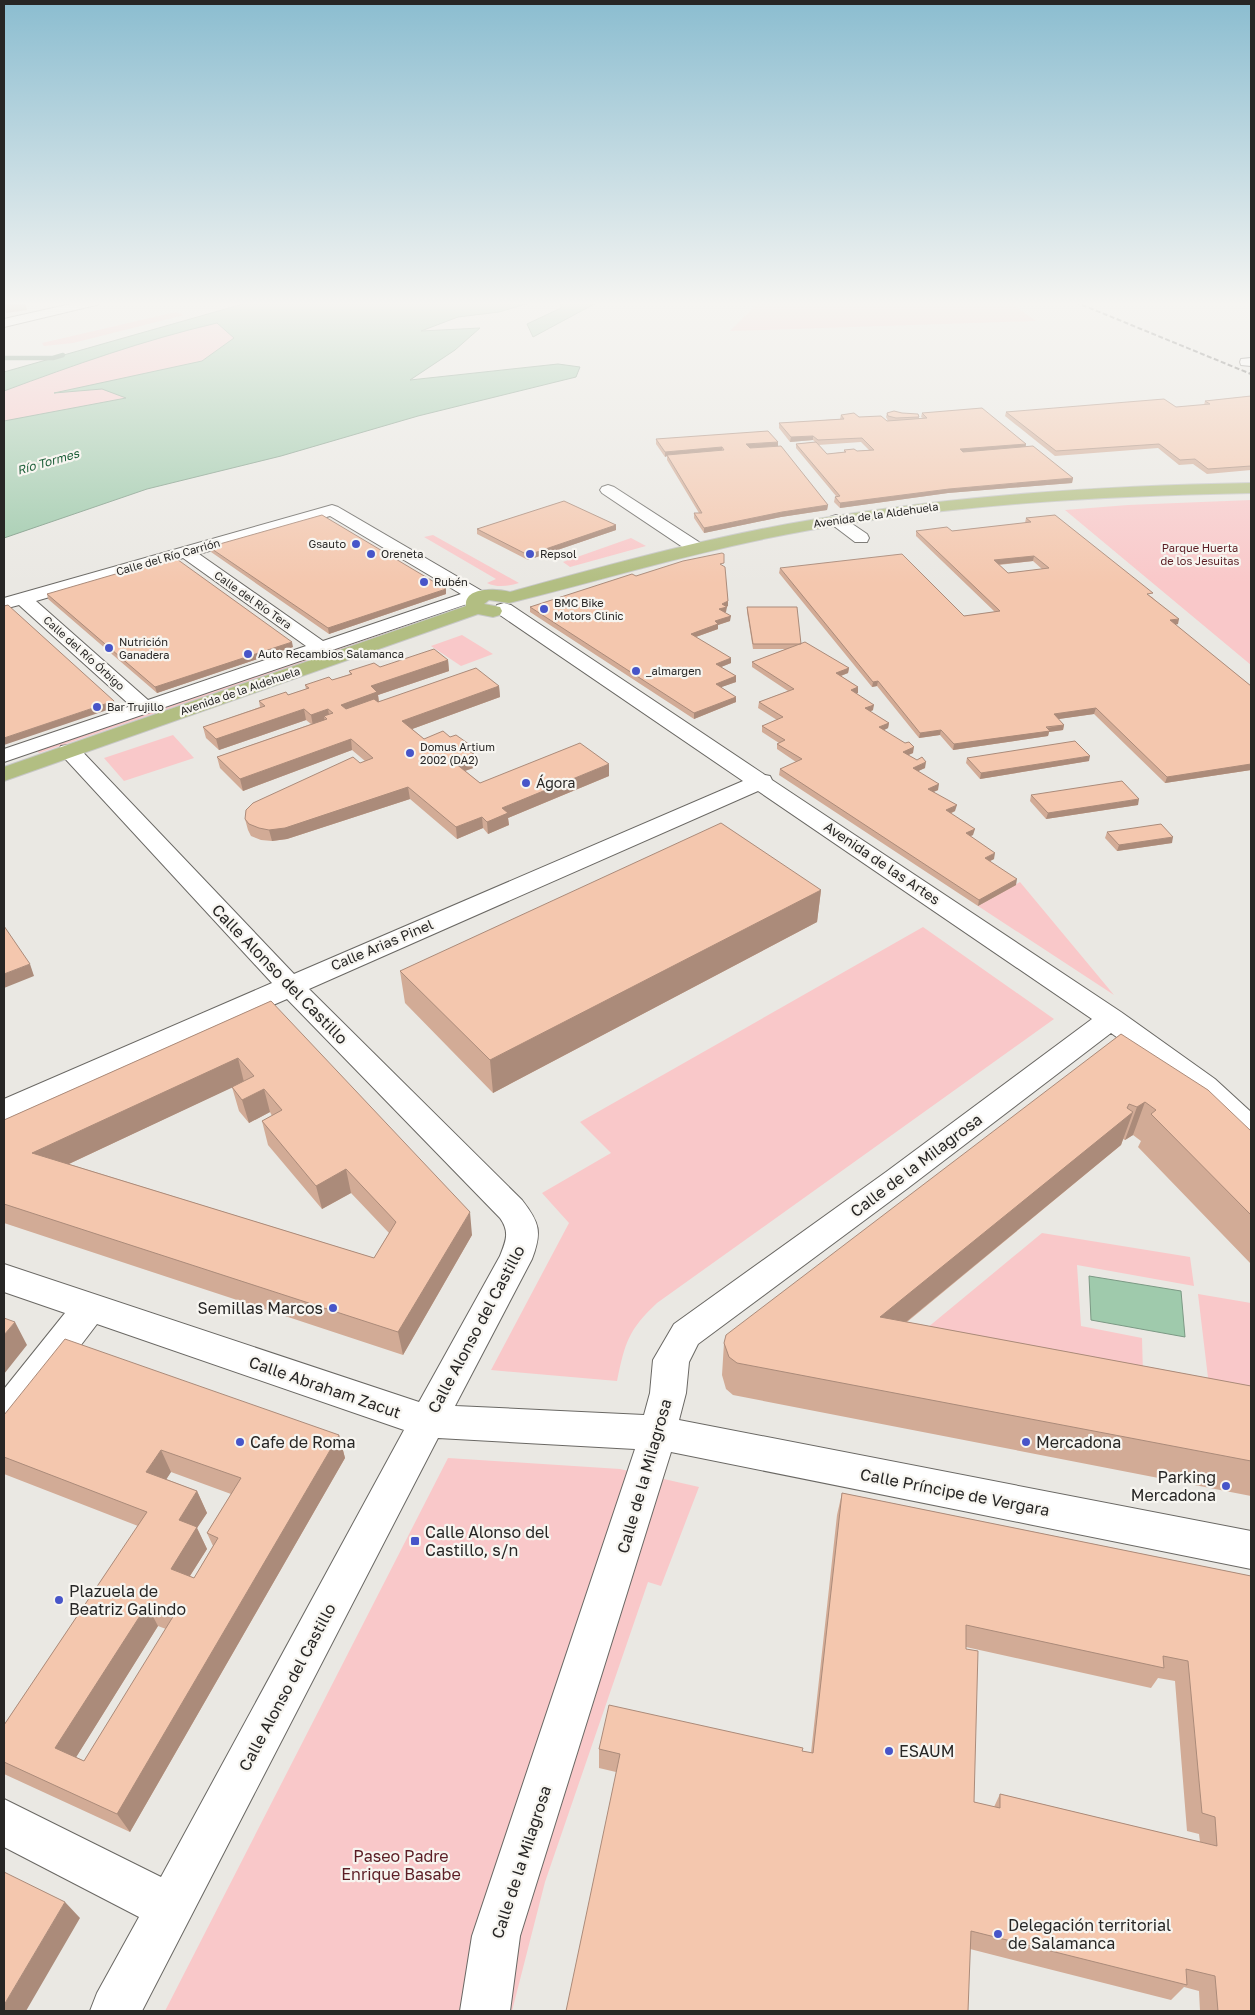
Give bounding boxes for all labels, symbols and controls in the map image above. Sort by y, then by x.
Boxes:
water label: Río Tormes [15,445,81,478]
street label: Avenida de la Aldehuela [813,499,939,530]
street label: Calle del Río Carrión [114,535,221,578]
place label: Gsauto [309,537,346,550]
marker: Gsauto [350,538,362,550]
park label: Parque Huerta de los Jesuitas [1161,541,1240,567]
place label: Oreneta [381,547,423,560]
place label: Repsol [540,547,577,560]
marker: Oreneta [365,548,377,560]
marker: Repsol [524,548,536,560]
street label: Calle del Río Tera [212,568,295,631]
place label: Rubén [434,575,468,588]
marker: Rubén [418,576,430,588]
place label: BMC Bike Motors Clinic [554,596,624,622]
marker: BMC Bike Motors Clinic [538,603,550,615]
street label: Calle del Río Órbigo [41,613,128,693]
place label: Nutrición Ganadera [119,635,170,661]
marker: Nutrición Ganadera [103,642,115,654]
place label: Auto Recambios Salamanca [258,647,404,660]
marker: Auto Recambios Salamanca [242,648,254,660]
street label: Avenida de la Aldehuela [178,664,302,717]
place label: _almargen [646,664,701,677]
marker: _almargen [630,665,642,677]
place label: Bar Trujillo [107,700,164,713]
marker: Bar Trujillo [91,701,103,713]
place label: Domus Artium 2002 (DA2) [420,740,495,766]
marker: Domus Artium 2002 (DA2) [404,747,416,759]
place label: Ágora [536,774,575,791]
marker: Ágora [520,777,532,789]
street label: Avenida de las Artes [821,817,944,908]
street label: Calle Alonso del Castillo [208,900,352,1048]
street label: Calle Arias Pinel [328,915,435,974]
street label: Calle de la Milagrosa [846,1109,986,1221]
street label: Calle Alonso del Castillo [423,1242,529,1416]
place label: Semillas Marcos [198,1298,323,1318]
marker: Semillas Marcos [327,1302,339,1314]
street label: Calle Abraham Zacut [246,1352,404,1422]
street label: Calle de la Milagrosa [612,1396,676,1556]
place label: Cafe de Roma [250,1432,356,1452]
place label: Mercadona [1036,1432,1121,1452]
marker: Cafe de Roma [234,1436,246,1448]
marker: Mercadona [1020,1436,1032,1448]
street label: Calle Príncipe de Vergara [859,1464,1051,1520]
place label: Parking Mercadona [1131,1467,1216,1505]
marker: Parking Mercadona [1220,1480,1232,1492]
place label: Calle Alonso del Castillo, s/n [425,1522,549,1560]
marker: Calle Alonso del Castillo, s/n [409,1535,421,1547]
place label: Plazuela de Beatriz Galindo [69,1581,186,1619]
marker: Plazuela de Beatriz Galindo [53,1594,65,1606]
street label: Calle Alonso del Castillo [234,1600,340,1774]
place label: ESAUM [899,1741,955,1761]
marker: ESAUM [883,1745,895,1757]
street label: Calle de la Milagrosa [487,1783,555,1941]
park label: Paseo Padre Enrique Basabe [341,1846,461,1884]
place label: Delegación territorial de Salamanca [1008,1915,1171,1953]
marker: Delegación territorial de Salamanca [992,1928,1004,1940]

